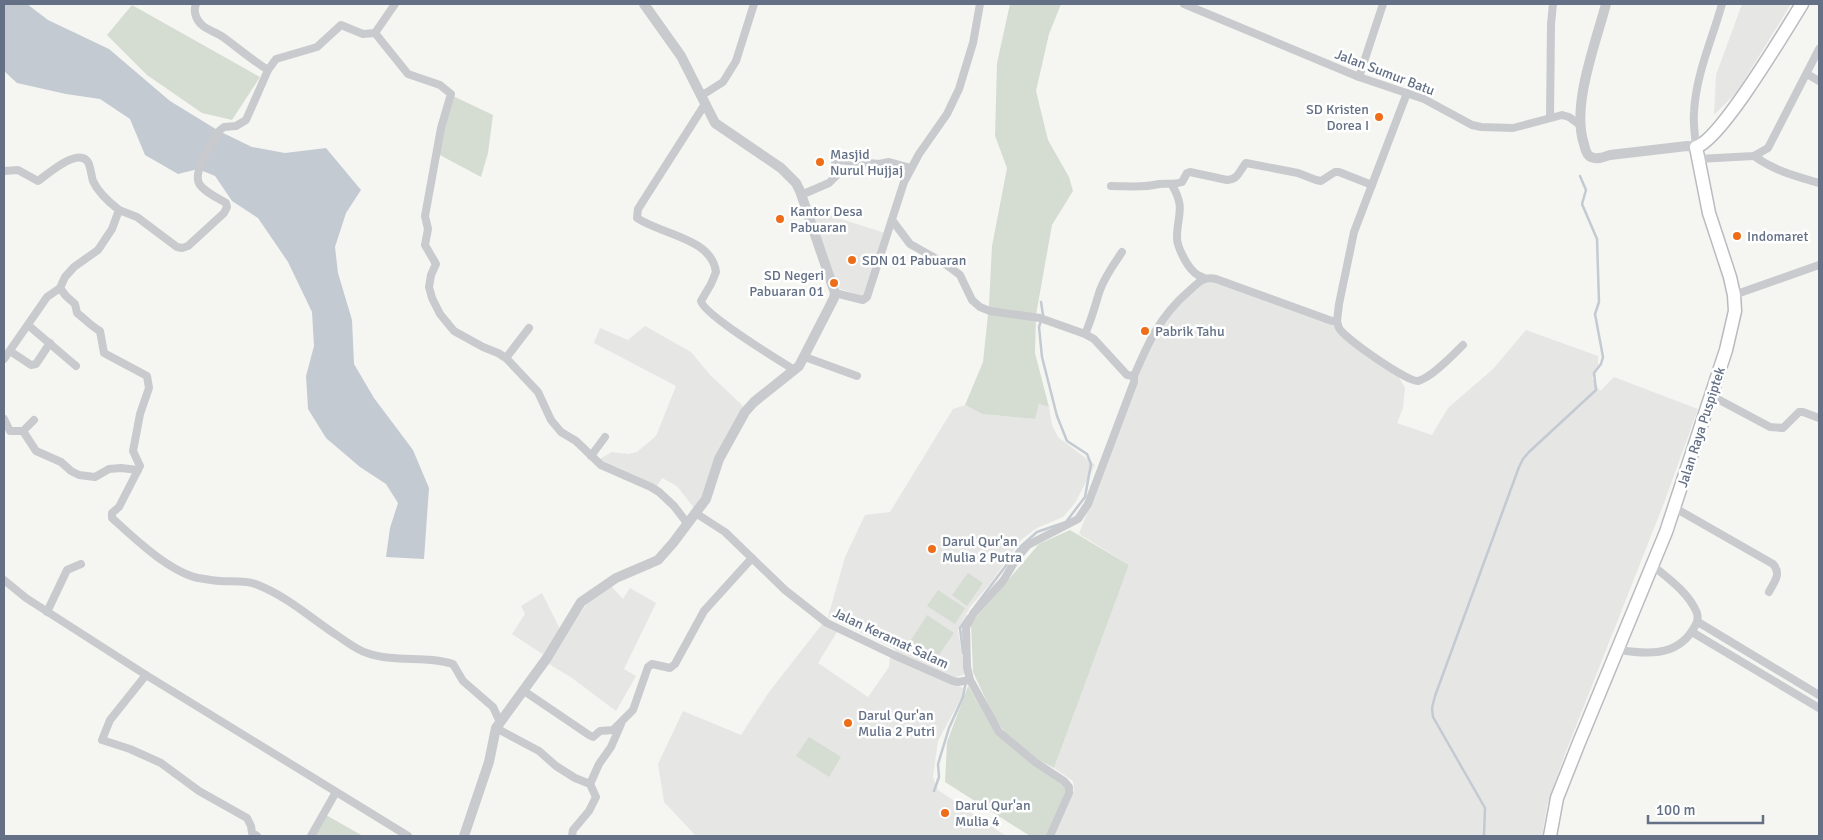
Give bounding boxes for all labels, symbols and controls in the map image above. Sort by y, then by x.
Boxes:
street label: Jalan Sumur Batu [1333,46,1437,99]
place label: SD Kristen Dorea I [1306,101,1369,134]
marker: SD Kristen Dorea I [1373,111,1385,123]
place label: Masjid Nurul Hujjaj [830,146,903,179]
marker: Masjid Nurul Hujjaj [814,156,826,168]
place label: Kantor Desa Pabuaran [790,203,863,236]
marker: Kantor Desa Pabuaran [774,213,786,225]
place label: Indomaret [1747,228,1809,245]
marker: Indomaret [1731,230,1743,242]
place label: SDN 01 Pabuaran [862,252,966,269]
marker: SDN 01 Pabuaran [846,254,858,266]
place label: SD Negeri Pabuaran 01 [749,267,824,300]
marker: SD Negeri Pabuaran 01 [828,277,840,289]
place label: Pabrik Tahu [1155,323,1225,340]
marker: Pabrik Tahu [1139,325,1151,337]
street label: Jalan Raya Puspiptek [1674,365,1729,490]
place label: Darul Qur'an Mulia 2 Putra [942,533,1022,566]
marker: Darul Qur'an Mulia 2 Putra [926,543,938,555]
street label: Jalan Keramat Salam [830,604,951,673]
place label: Darul Qur'an Mulia 2 Putri [858,707,935,740]
marker: Darul Qur'an Mulia 2 Putri [842,717,854,729]
scale bar [1648,792,1763,824]
place label: Darul Qur'an Mulia 4 [955,797,1031,830]
text: 100 m [1656,801,1696,819]
marker: Darul Qur'an Mulia 4 [939,807,951,819]

